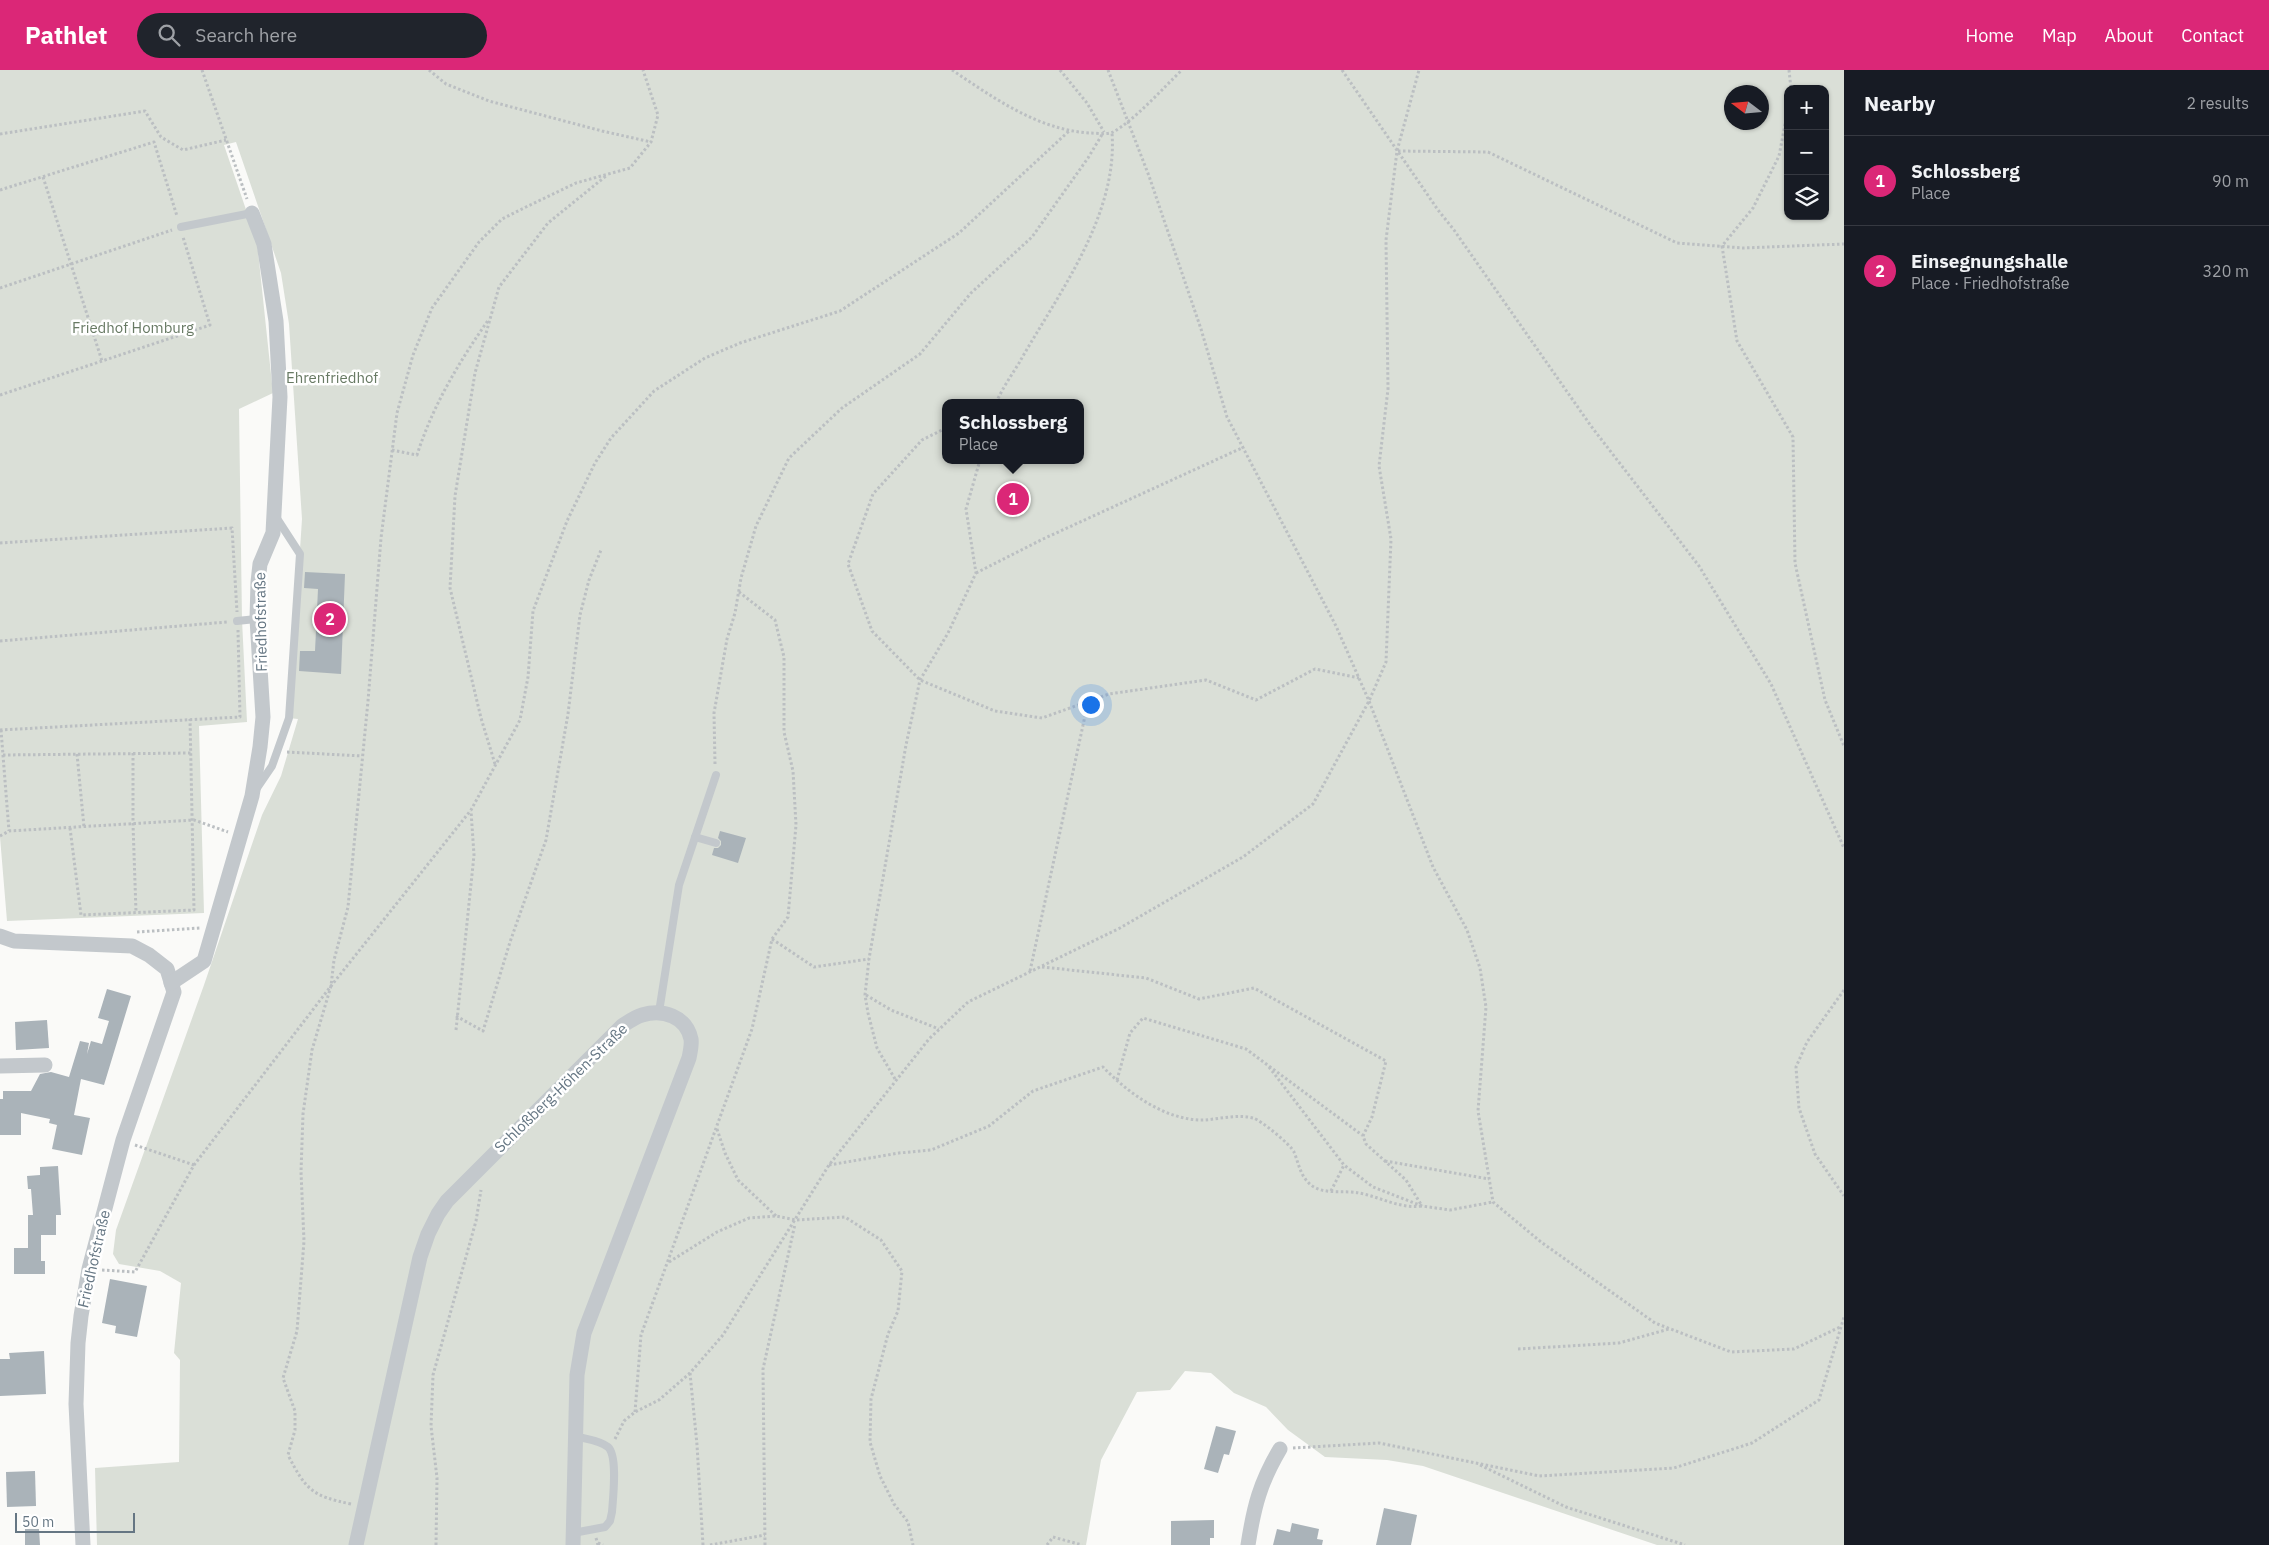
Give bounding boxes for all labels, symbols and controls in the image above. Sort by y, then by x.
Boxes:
search box [137,13,487,58]
text: Pathlet [25,19,107,51]
icon: search [155,21,183,49]
text: Search here [195,23,297,47]
text: Home [1966,24,2014,47]
text: Map [2042,24,2077,47]
text: About [2105,24,2153,47]
text: Contact [2181,24,2244,47]
north arrow [1724,85,1769,130]
map controls [1784,85,1829,220]
button: + [1784,85,1829,130]
text: Nearby [1864,89,1935,117]
text: 2 results [2186,93,2249,113]
button: − [1784,130,1829,175]
text: Schlossberg [1911,159,2020,183]
text: 1 [1875,171,1885,191]
text: 90 m [2212,171,2249,191]
button: layers [1784,175,1829,220]
text: Place [1911,183,1950,203]
text: Einsegnungshalle [1911,249,2068,273]
text: 2 [1875,261,1885,281]
text: 320 m [2202,261,2249,281]
text: Place · Friedhofstraße [1911,273,2069,293]
park label: Friedhof Homburg [72,318,194,337]
park label: Ehrenfriedhof [286,368,378,387]
popup [942,399,1084,464]
text: Schlossberg [959,410,1067,434]
text: Place [959,434,998,454]
pin: 1 [997,480,1029,518]
street label: Friedhofstraße [250,572,271,672]
pin: 2 [314,600,346,638]
your location [1078,692,1104,718]
street label: Schloßberg-Höhen-Straße [490,1019,631,1156]
street label: Friedhofstraße [73,1208,114,1310]
scale bar [15,1510,135,1533]
text: 50 m [22,1513,54,1531]

